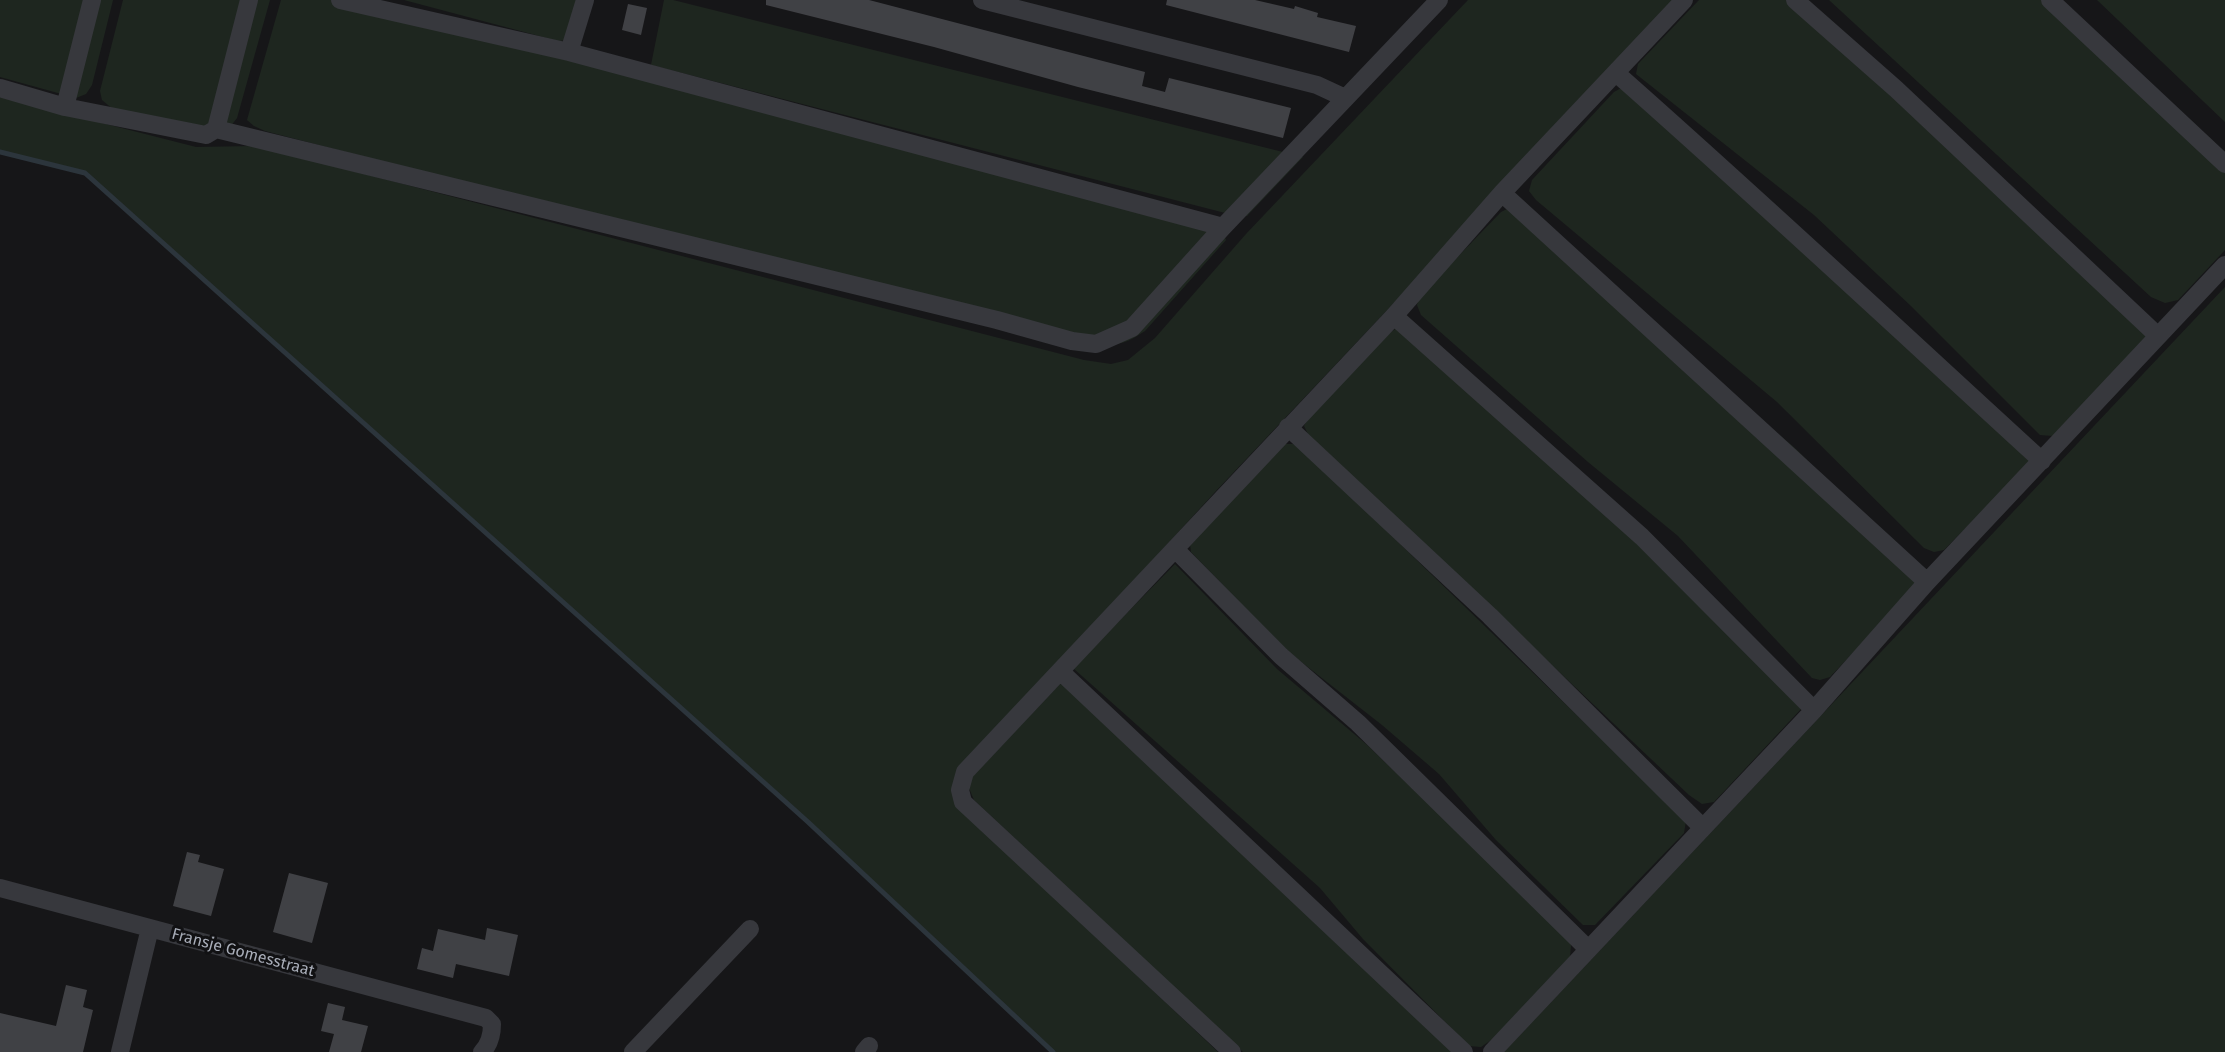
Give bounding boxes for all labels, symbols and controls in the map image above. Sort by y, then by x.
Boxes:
street label: Fransje Gomesstraat [169,925,317,981]

